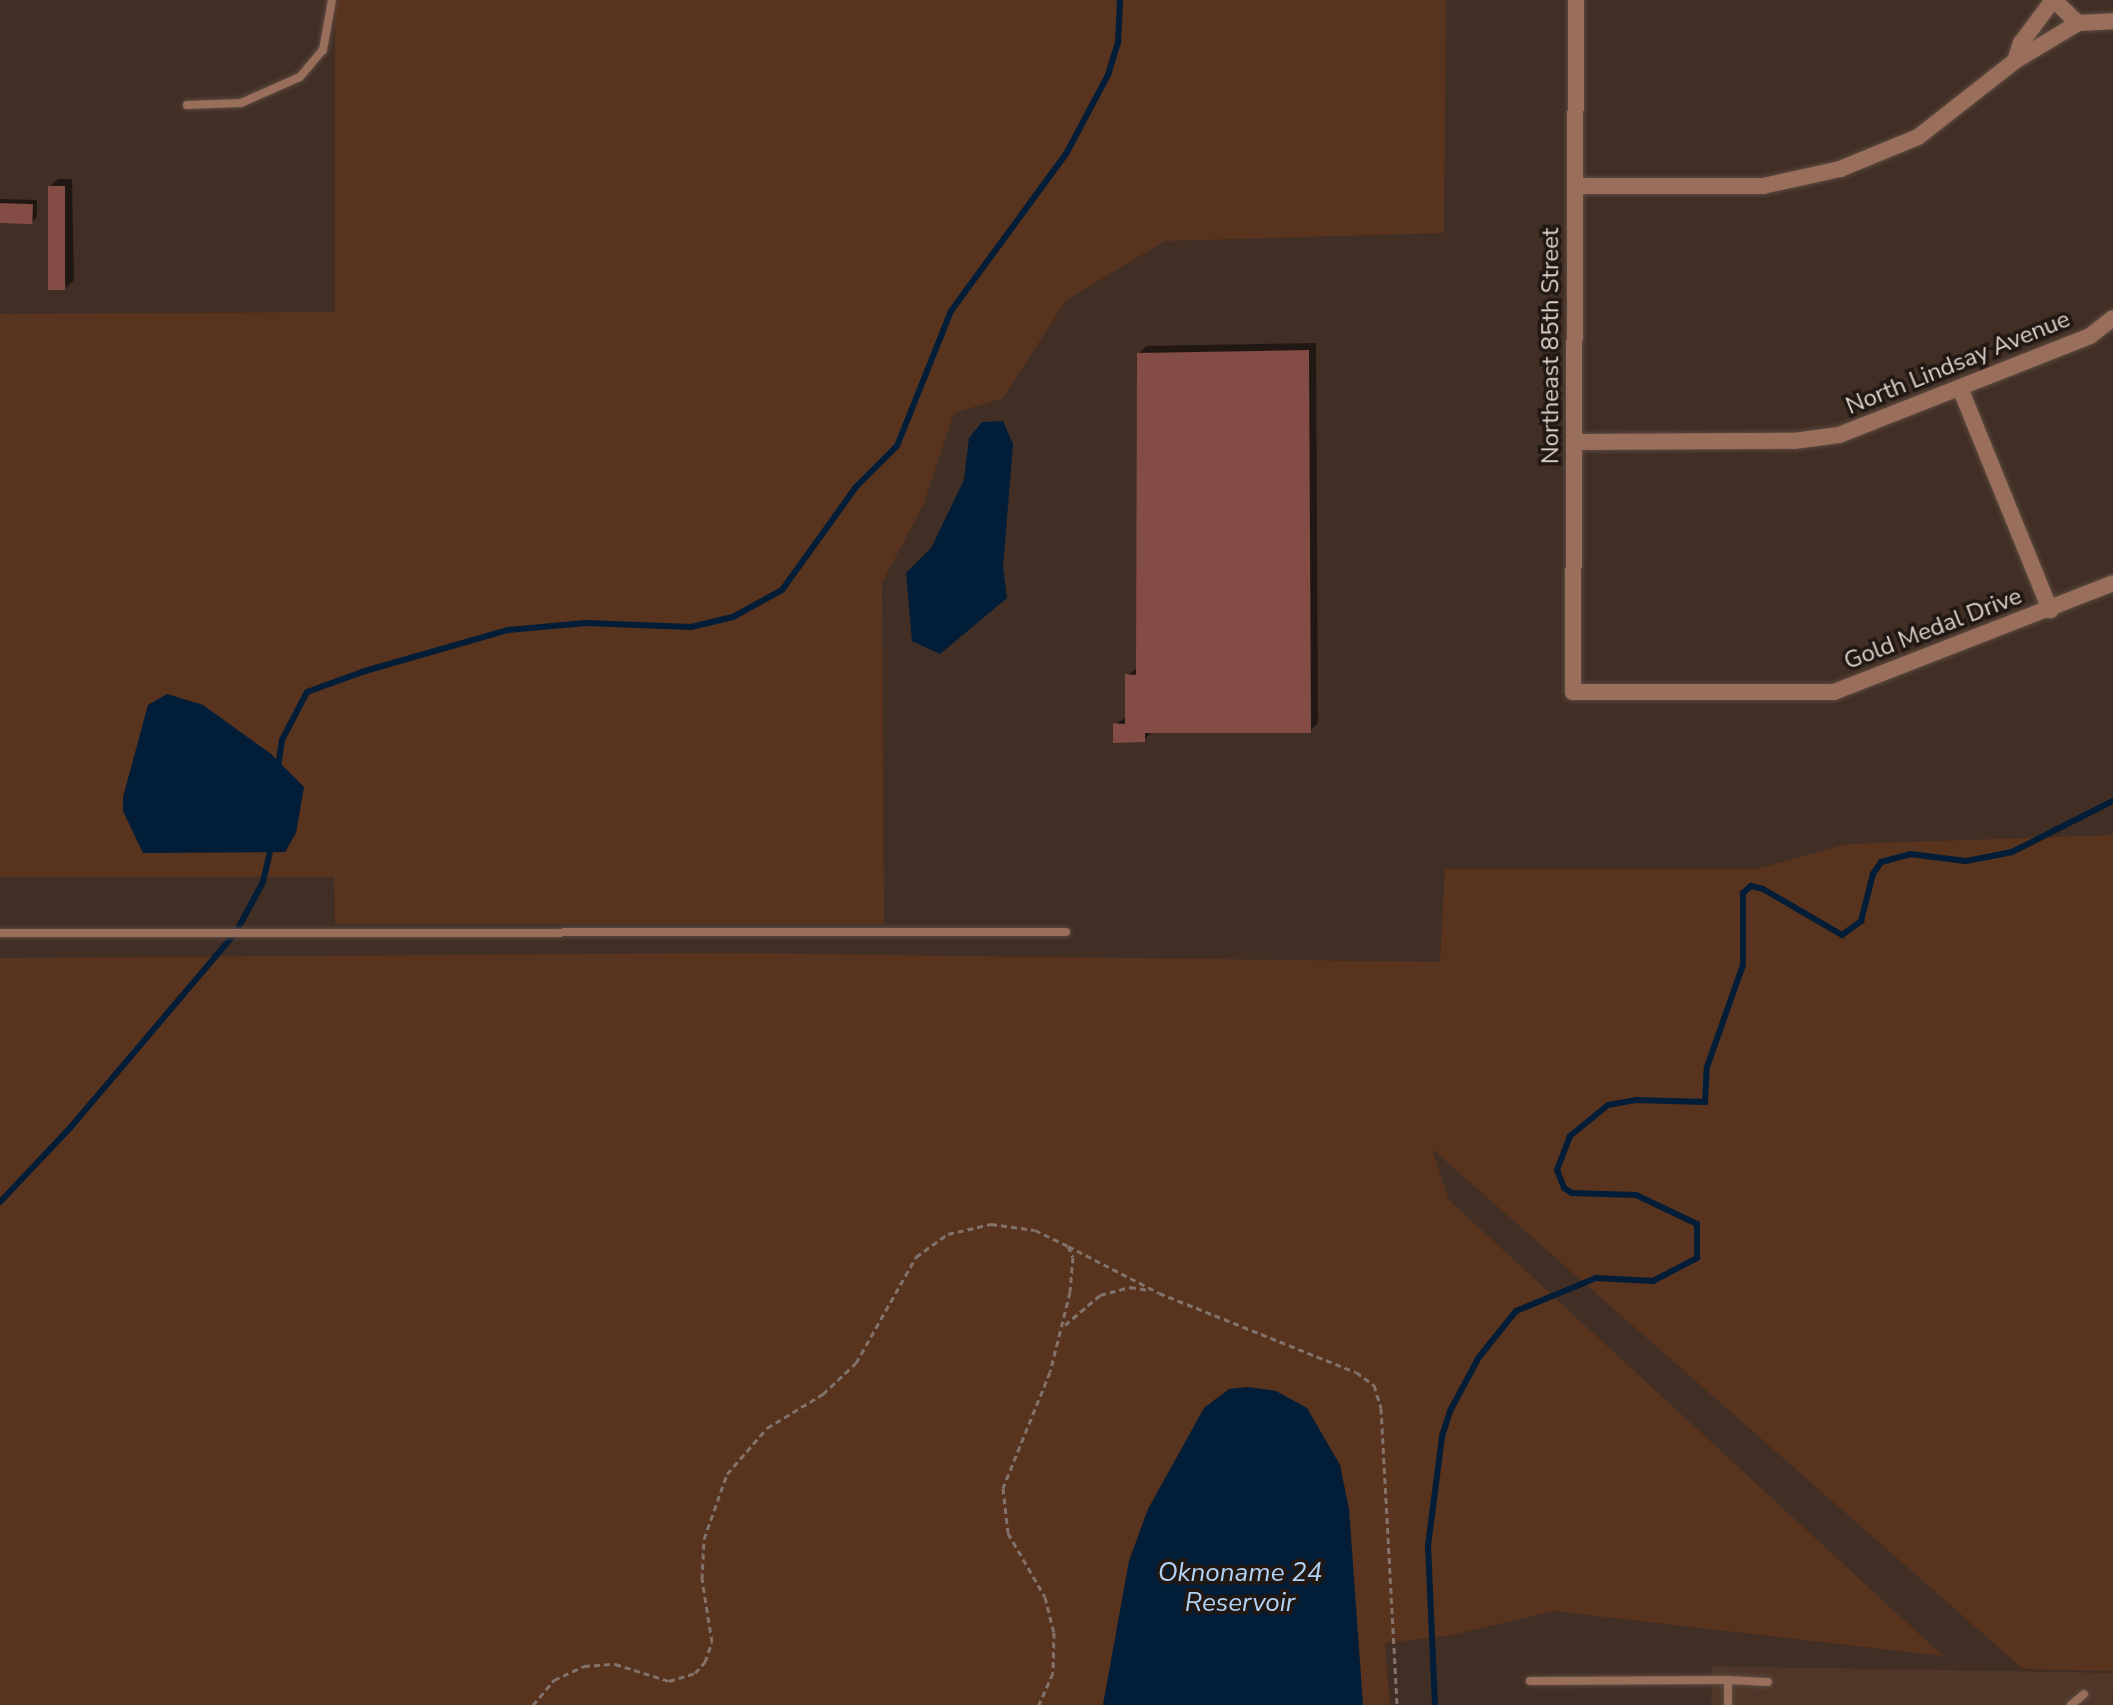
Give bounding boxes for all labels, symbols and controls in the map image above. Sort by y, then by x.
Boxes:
street label: Northeast 85th Street [1537,228,1565,464]
street label: North Lindsay Avenue [1842,305,2074,421]
street label: Gold Medal Drive [1840,582,2026,676]
water label: Oknoname 24 Reservoir [1158,1557,1322,1618]

